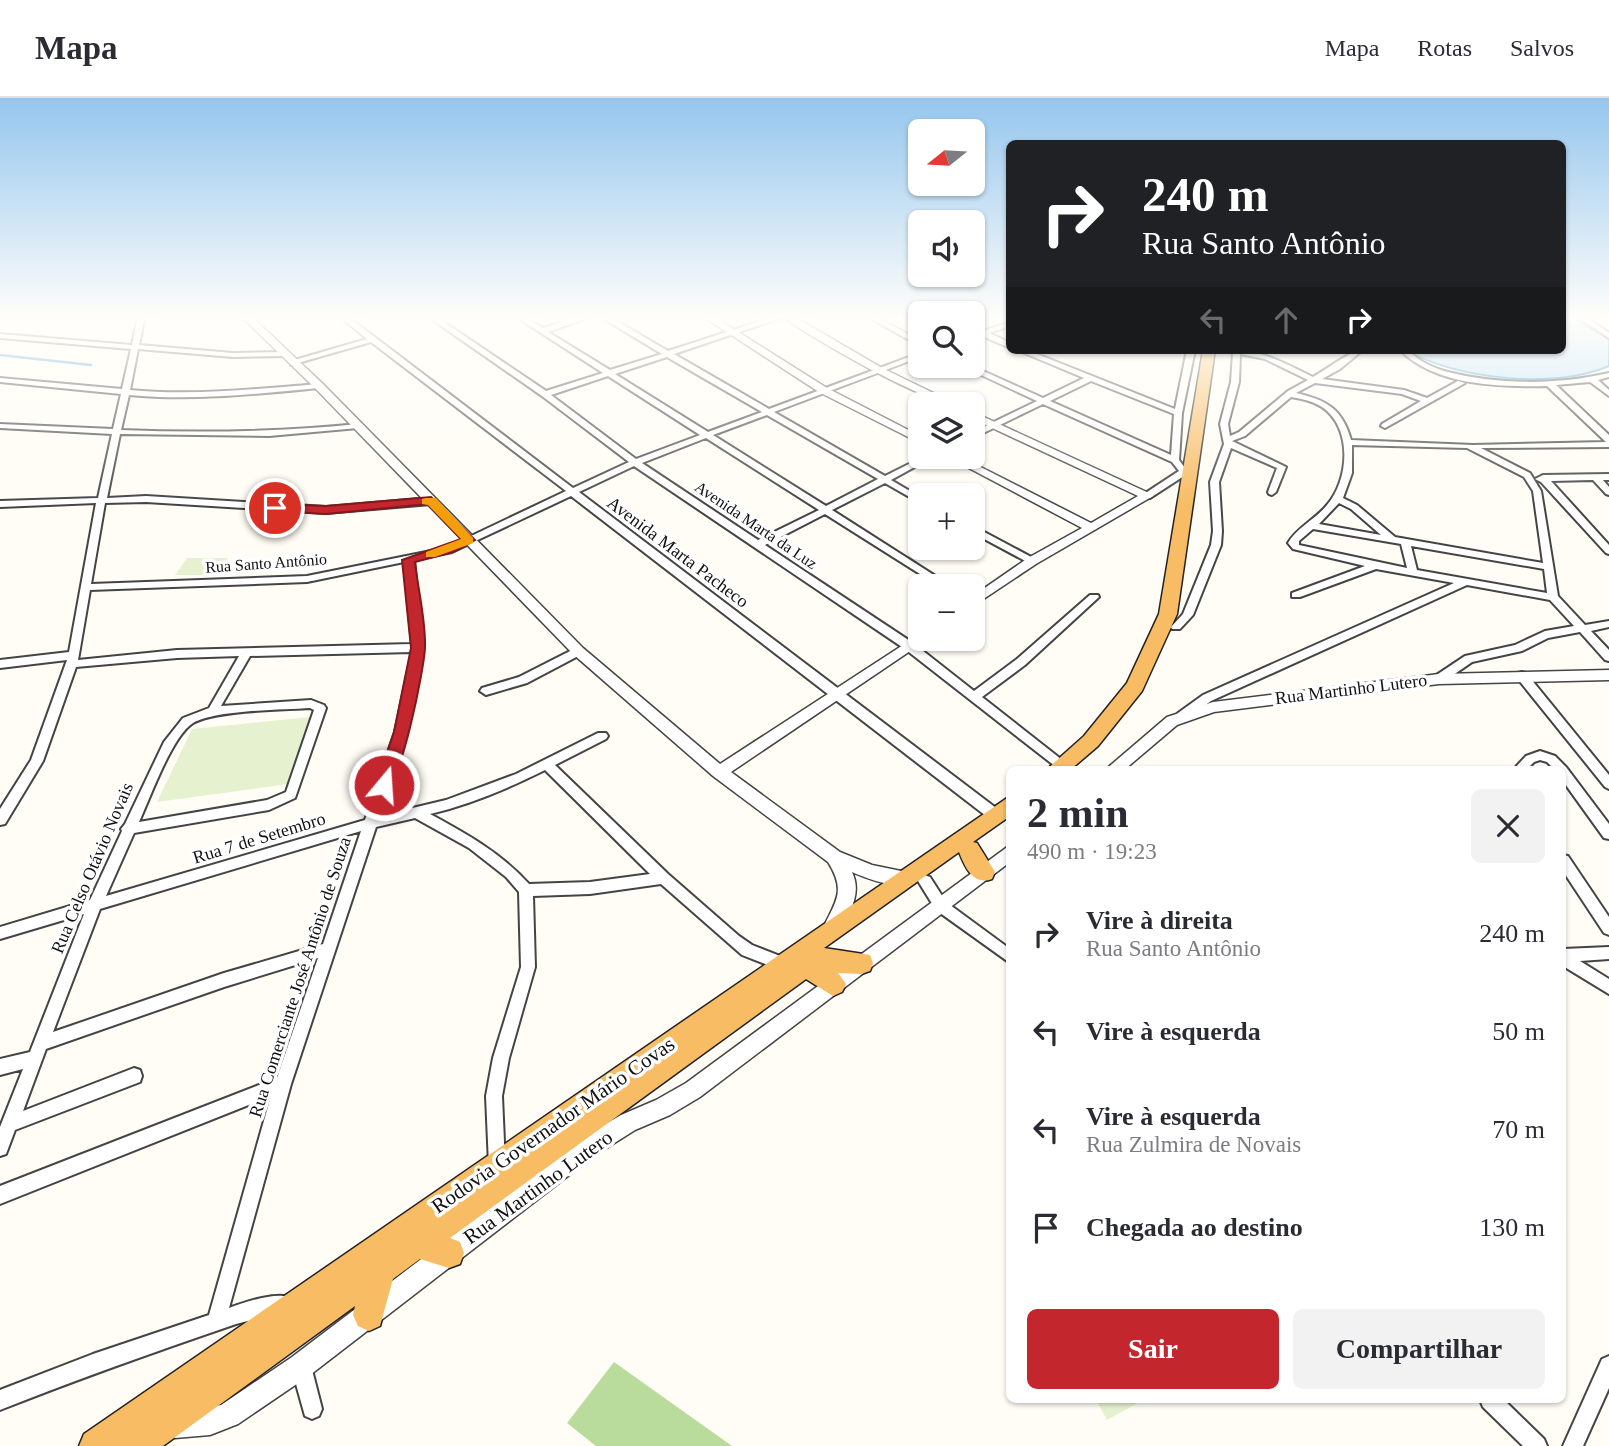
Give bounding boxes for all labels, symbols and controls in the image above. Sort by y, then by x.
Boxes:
text: Mapa [35,30,118,66]
text: Mapa [1325,35,1379,61]
text: Rotas [1417,35,1472,61]
text: Salvos [1510,35,1574,61]
north arrow [908,119,985,196]
map controls [908,119,985,651]
text: 240 m [1142,167,1269,222]
icon: right [1027,168,1118,259]
button: sound [908,210,985,287]
text: Rua Santo Antônio [1142,225,1386,261]
button: search [908,301,985,378]
icon: left [1194,301,1232,339]
icon: ahead [1267,301,1305,339]
icon: right [1340,301,1378,339]
button: layers [908,392,985,469]
pin [245,478,305,538]
street label: Avenida Marta da Luz [692,478,820,572]
button: + [908,483,985,560]
icon: arrive [256,489,294,527]
street label: Avenida Marta Pacheco [603,492,753,612]
street label: Rua Santo Antônio [205,550,327,576]
button: − [908,574,985,651]
street label: Rua Martinho Lutero [1274,670,1428,708]
position arrow [347,748,421,822]
street label: Rua Celso Otávio Novais [47,780,137,956]
button: close [1471,789,1545,863]
text: 2 min [1027,790,1129,836]
street label: Rua 7 de Setembro [190,808,328,868]
street label: Rua Comerciante José Antônio de Souza [245,834,355,1120]
text: 490 m · 19:23 [1027,839,1157,864]
text: Vire à direita [1086,906,1233,935]
icon: right [1027,915,1065,953]
text: 240 m [1479,919,1545,948]
text: Rua Santo Antônio [1086,936,1261,961]
icon: left [1027,1013,1065,1051]
text: Vire à esquerda [1086,1017,1261,1046]
text: 50 m [1492,1017,1545,1046]
street label: Rodovia Governador Mário Covas [427,1032,679,1218]
text: Vire à esquerda [1086,1102,1261,1131]
icon: left [1027,1111,1065,1149]
text: 70 m [1492,1115,1545,1144]
street label: Rua Martinho Lutero [459,1125,617,1249]
text: Rua Zulmira de Novais [1086,1132,1301,1157]
icon: arrive [1027,1209,1065,1247]
text: Chegada ao destino [1086,1213,1303,1242]
text: 130 m [1479,1213,1545,1242]
button: Sair [1027,1309,1279,1389]
button: Compartilhar [1293,1309,1545,1389]

